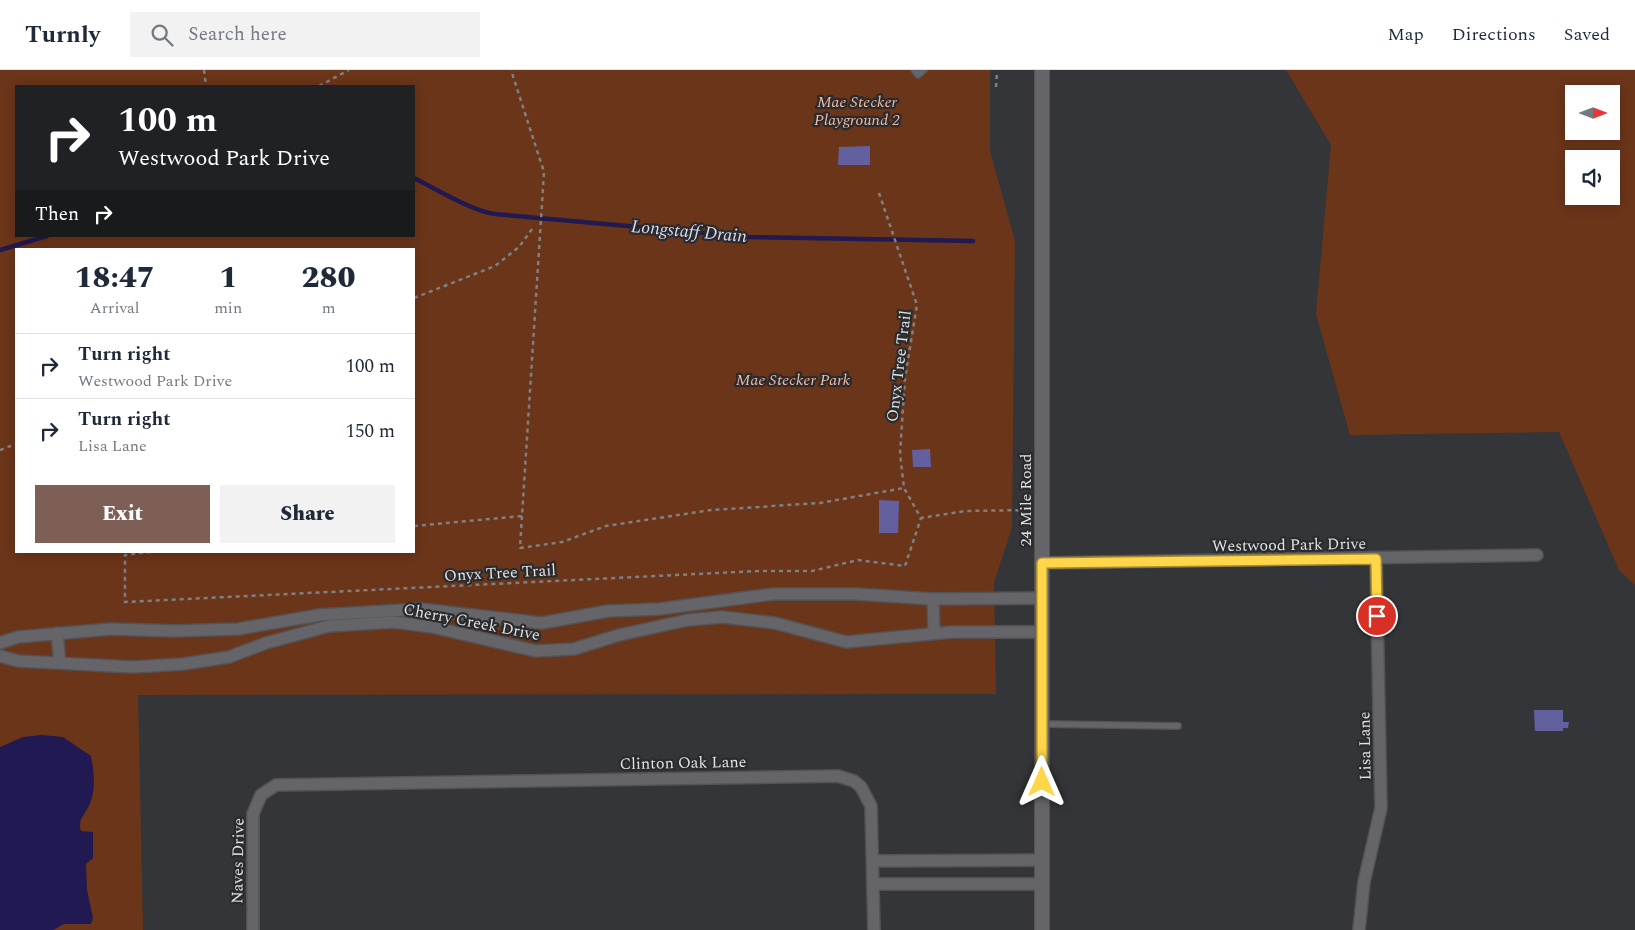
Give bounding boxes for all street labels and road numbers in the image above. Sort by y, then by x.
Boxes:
street label: Onyx Tree Trail [880,309,918,423]
street label: 24 Mile Road [1014,454,1038,546]
street label: Westwood Park Drive [1212,532,1366,558]
street label: Onyx Tree Trail [443,558,557,588]
street label: Cherry Creek Drive [401,597,542,647]
street label: Lisa Lane [1352,711,1378,781]
street label: Clinton Oak Lane [619,750,747,776]
street label: Naves Drive [225,818,251,904]

